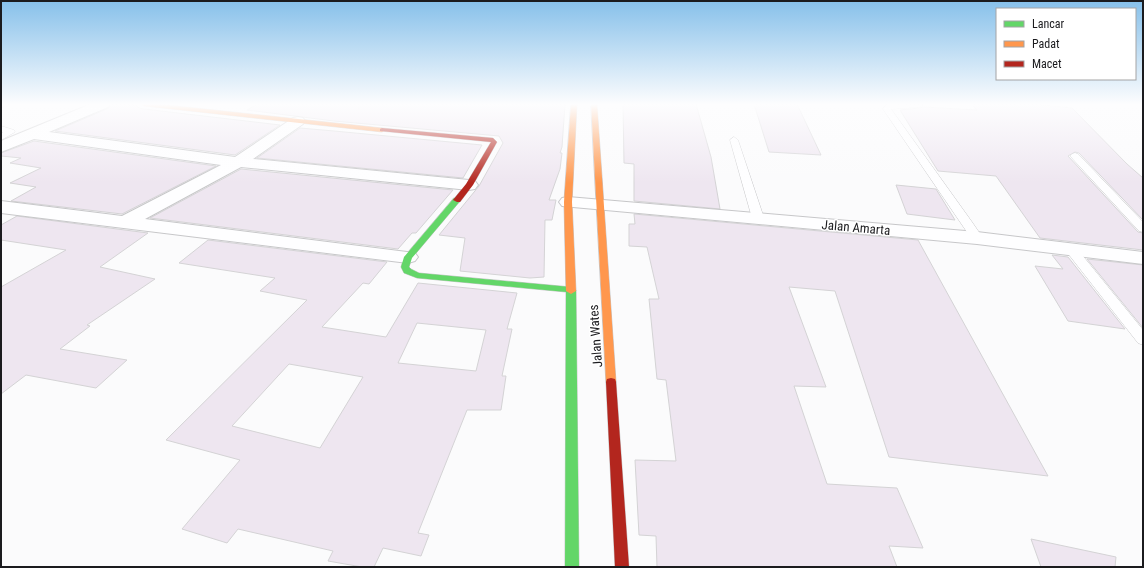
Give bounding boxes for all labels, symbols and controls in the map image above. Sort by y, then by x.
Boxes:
legend [996,8,1136,80]
text: Lancar [1032,17,1065,31]
text: Padat [1032,37,1060,51]
text: Macet [1032,57,1062,71]
street label: Jalan Amarta [821,217,891,238]
street label: Jalan Wates [586,304,605,368]

